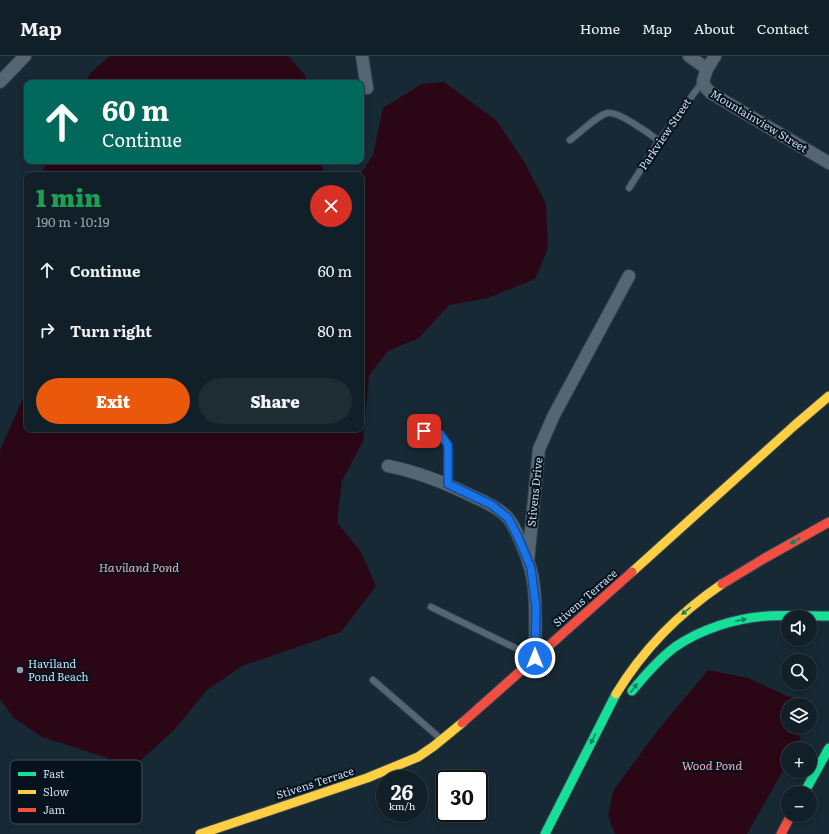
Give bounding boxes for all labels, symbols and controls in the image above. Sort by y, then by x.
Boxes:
text: Map [20,14,62,42]
text: Home [580,18,620,38]
text: Map [642,18,672,38]
text: About [694,18,735,38]
text: Contact [757,18,809,38]
street label: Mountainview Street [708,85,812,156]
text: 60 m [102,88,169,130]
street label: Parkview Street [634,94,694,172]
icon: ahead [36,96,88,148]
text: Continue [102,126,182,153]
text: 1 min [36,179,101,214]
button: close [310,185,352,227]
text: 190 m · 10:19 [36,212,110,231]
icon: ahead [36,259,58,281]
text: Continue [70,259,140,282]
text: 60 m [318,259,352,282]
icon: right [36,319,58,341]
text: Turn right [70,319,152,342]
text: 80 m [318,319,352,342]
button: Exit [36,378,190,424]
button: Share [198,378,352,424]
pin [407,414,441,448]
icon: arrive [413,420,435,442]
street label: Stivens Drive [522,456,546,527]
one-way arrow [789,538,801,544]
water label: Haviland Pond [99,558,179,576]
street label: Stivens Terrace [549,565,620,630]
one-way arrow [680,606,691,615]
map controls [781,610,817,822]
button: sound [781,610,817,646]
one-way arrow [735,617,748,623]
position arrow [514,637,556,679]
button: search [781,654,817,690]
place label: Haviland Pond Beach [28,655,89,684]
marker: Haviland Pond Beach [15,665,25,675]
one-way arrow [630,683,639,694]
button: layers [781,698,817,734]
one-way arrow [590,733,596,745]
button: + [781,742,817,778]
water label: Wood Pond [682,756,742,774]
legend [10,760,142,824]
street label: Stivens Terrace [274,762,356,802]
text: Fast [43,765,65,781]
speed limit sign: 30 [436,770,488,822]
text: 26 [391,776,413,806]
text: Slow [43,783,69,799]
button: − [781,786,817,822]
text: km/h [389,798,415,813]
text: Jam [43,801,66,817]

